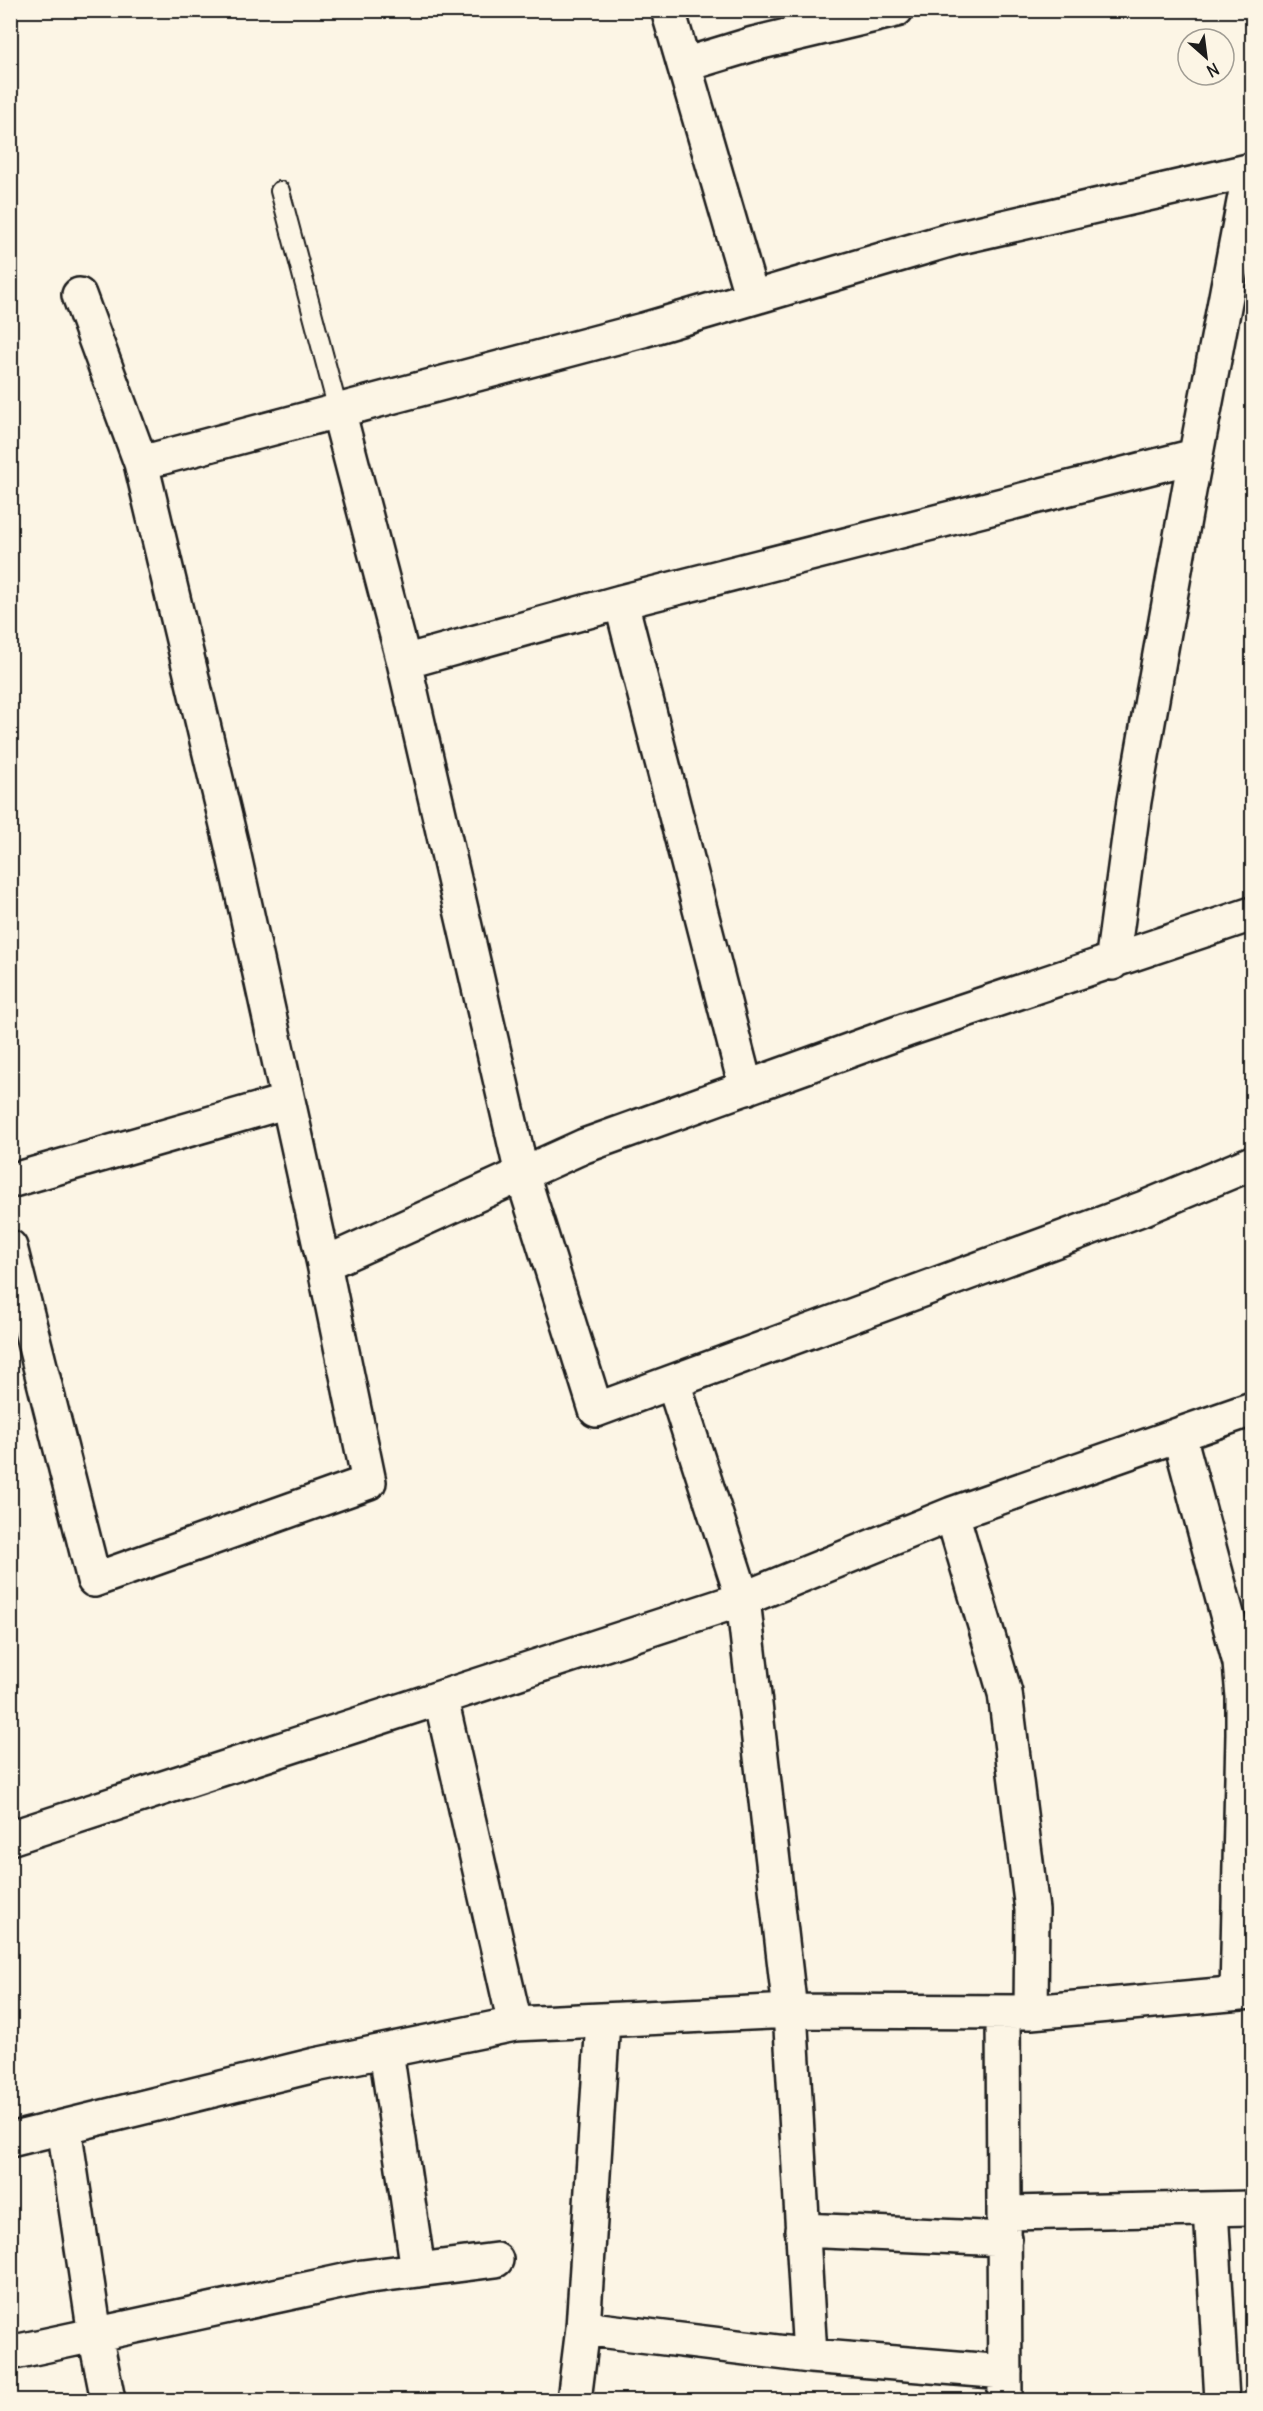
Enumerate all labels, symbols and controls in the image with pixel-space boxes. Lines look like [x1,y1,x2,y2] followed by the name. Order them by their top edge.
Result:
[1176,27,1236,87] north arrow
[1203,59,1223,82] text: N

